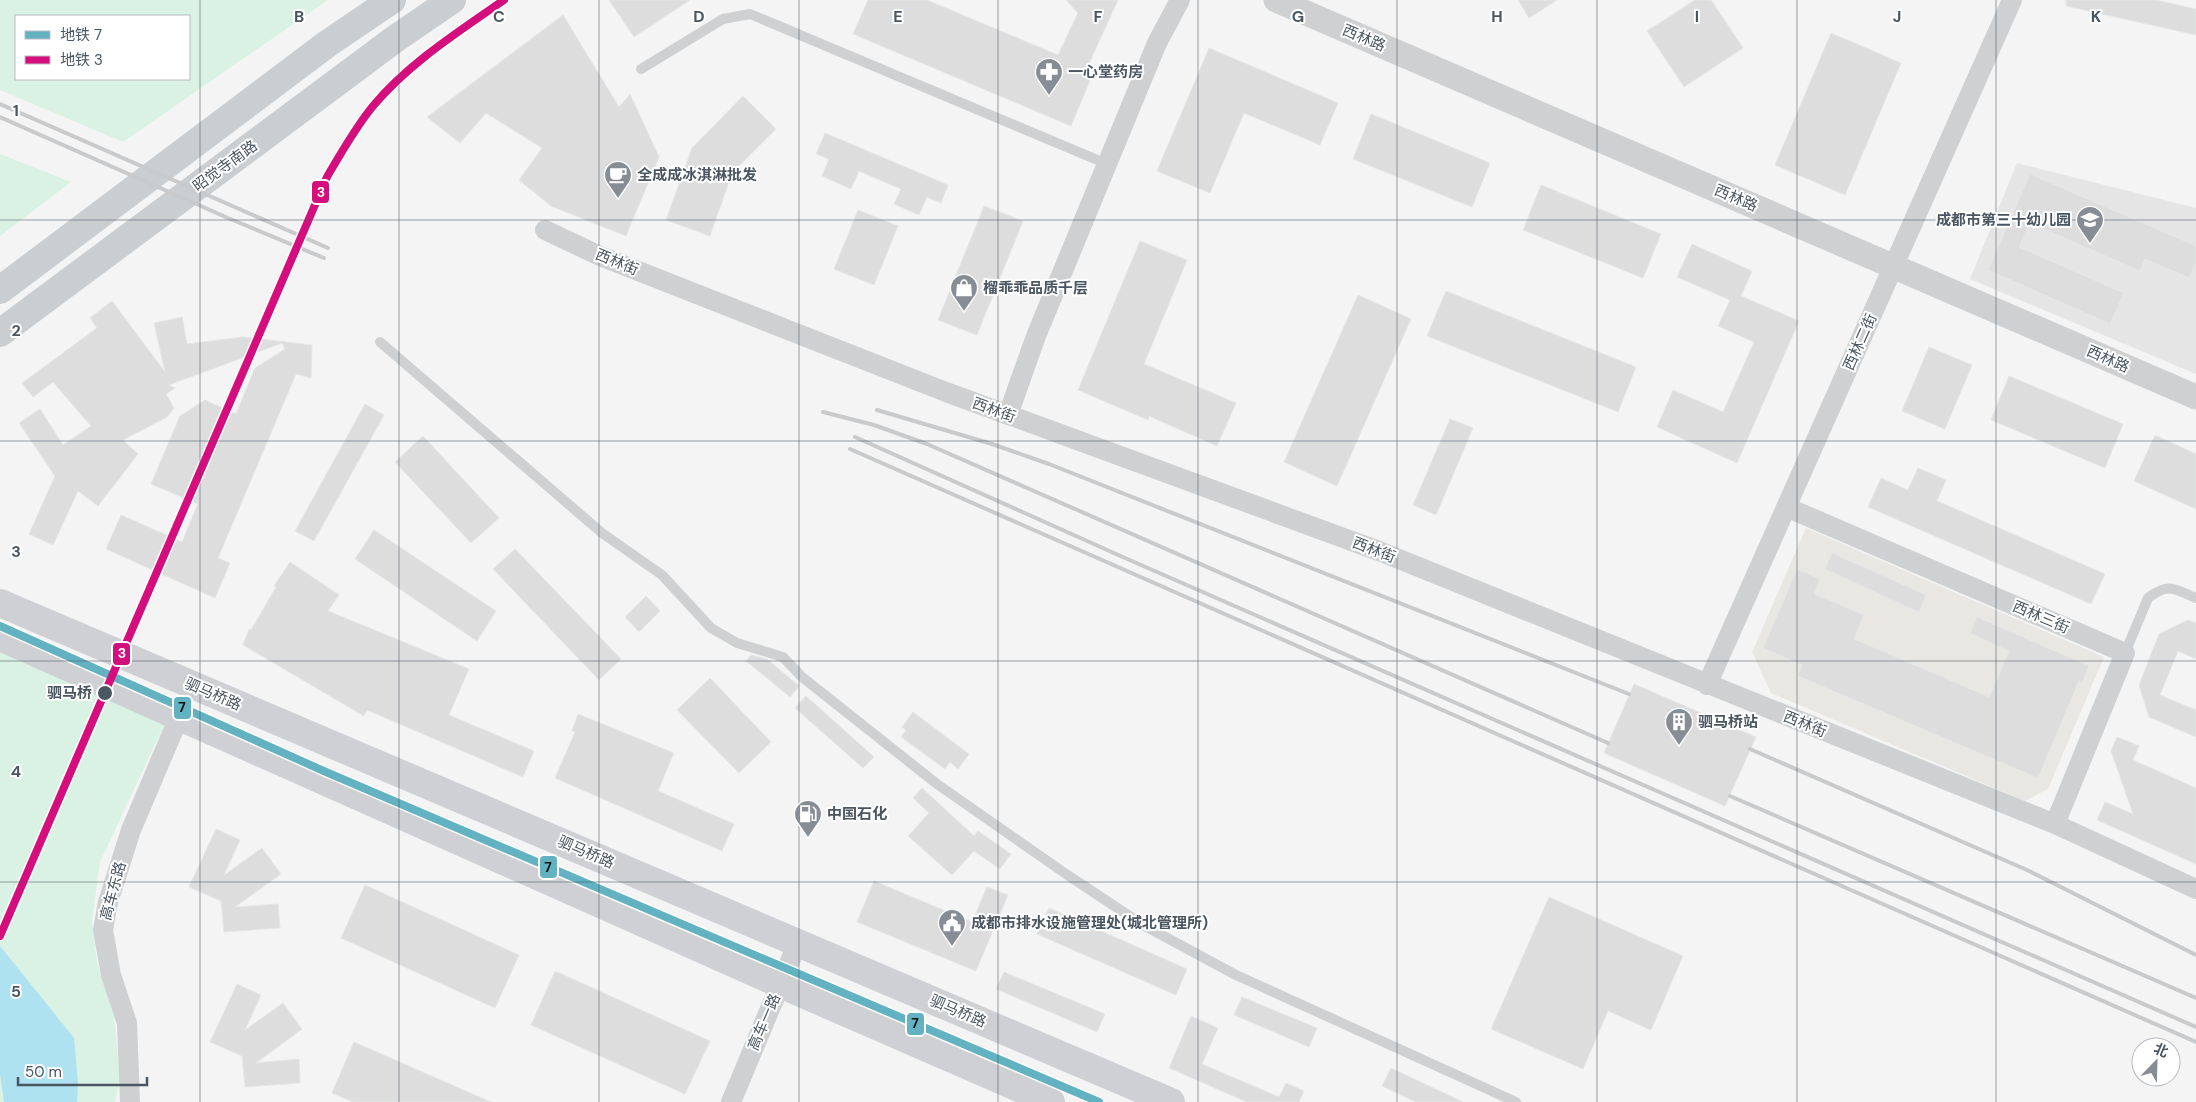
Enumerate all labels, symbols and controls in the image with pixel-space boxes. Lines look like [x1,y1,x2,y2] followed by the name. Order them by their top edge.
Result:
[294,6,304,27] text: B
[493,6,505,27] text: C
[693,6,705,27] text: D
[893,6,903,27] text: E
[1094,6,1103,27] text: F
[1292,6,1304,27] text: G
[1491,6,1503,27] text: H
[1695,6,1699,27] text: I
[1893,6,1901,27] text: J
[2091,6,2102,27] text: K
[15,15,190,80] legend
[1339,20,1389,56] street label: 西林路
[60,25,102,45] text: 地铁 7
[60,50,103,70] text: 地铁 3
[1034,57,1064,96] pharmacy icon: 一心堂药房
[1068,62,1143,82] place label: 一心堂药房
[13,100,19,121] text: 1
[189,136,261,196] street label: 昭觉寺南路
[603,160,633,199] cafe icon: 全成成冰淇淋批发
[637,165,757,185] place label: 全成成冰淇淋批发
[311,180,330,204] line badge: 3
[1711,180,1761,216] street label: 西林路
[317,183,325,201] text: 3
[2075,205,2105,244] school or university icon: 成都市第三十幼儿园
[1936,210,2071,230] place label: 成都市第三十幼儿园
[592,244,642,280] street label: 西林街
[949,273,979,312] shop icon: 榴乖乖品质千层
[983,278,1088,298] place label: 榴乖乖品质千层
[1839,311,1881,373] street label: 西林二街
[11,320,21,341] text: 2
[2083,341,2133,377] street label: 西林路
[969,393,1019,427] street label: 西林街
[1349,533,1399,567] street label: 西林街
[11,541,21,562] text: 3
[2009,596,2073,638] street label: 西林三街
[112,642,131,666] line badge: 3
[118,644,126,662] text: 3
[181,673,245,715] street label: 驷马桥路
[47,683,92,703] place label: 驷马桥
[96,684,114,702] marker: 驷马桥
[173,696,192,720] line badge: 7
[178,698,186,716] text: 7
[1780,706,1830,742] street label: 西林街
[1664,707,1694,746] building icon: 驷马桥站
[1698,712,1758,732] place label: 驷马桥站
[11,761,21,782] text: 4
[793,799,823,838] fuel station icon: 中国石化
[827,804,887,824] place label: 中国石化
[554,831,618,873] street label: 驷马桥路
[539,855,558,879] line badge: 7
[544,858,552,876] text: 7
[96,859,130,923] street label: 高车东路
[937,908,967,947] public building icon: 成都市排水设施管理处(城北管理所)
[971,913,1208,933] place label: 成都市排水设施管理处(城北管理所)
[11,981,21,1002] text: 5
[743,990,785,1054] street label: 高车一路
[926,990,990,1032] street label: 驷马桥路
[906,1012,925,1036] line badge: 7
[911,1014,919,1032] text: 7
[2131,1037,2181,1087] north arrow
[2151,1039,2171,1061] text: 北
[18,1054,146,1086] scale bar
[25,1062,62,1082] text: 50 m

